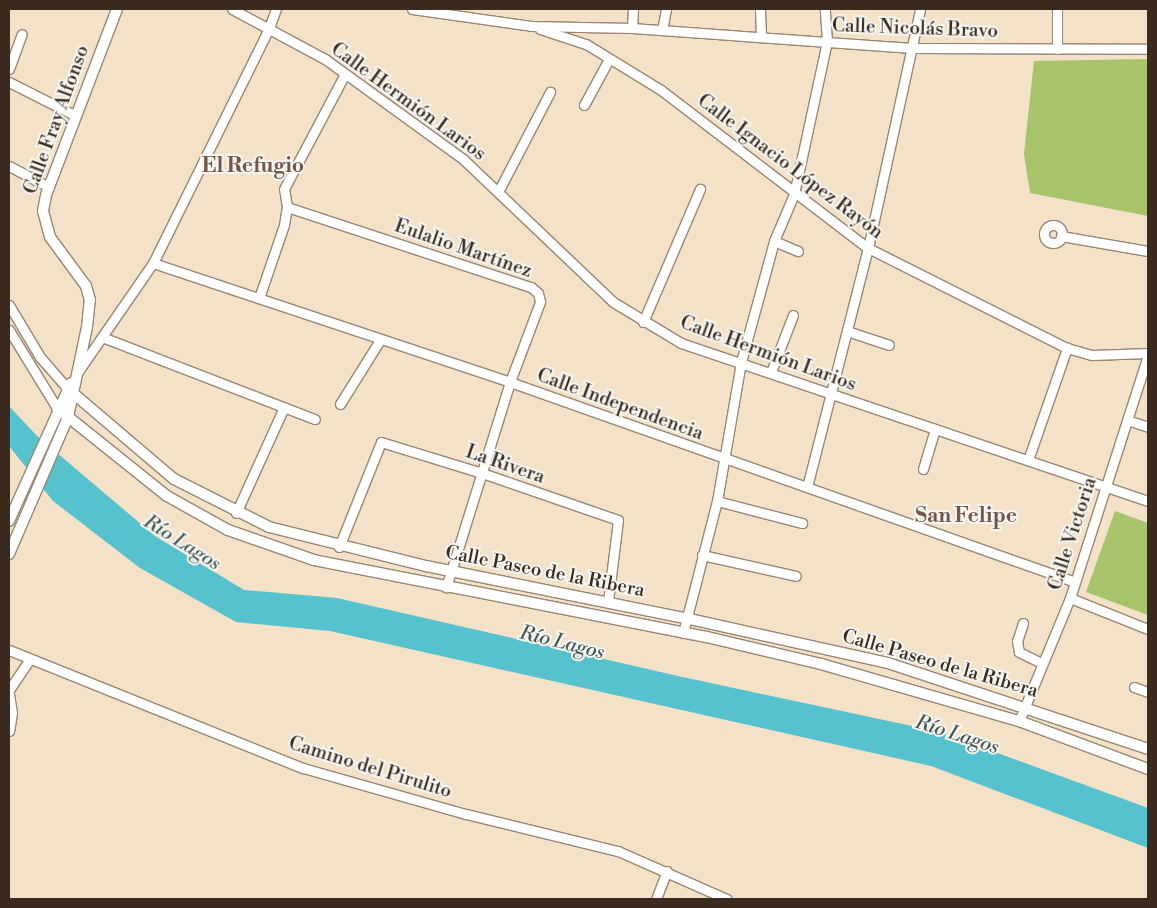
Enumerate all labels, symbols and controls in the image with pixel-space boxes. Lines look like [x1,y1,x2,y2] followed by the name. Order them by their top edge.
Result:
[832,15,998,43] street label: Calle Nicolás Bravo
[326,38,490,166] street label: Calle Hermión Larios
[20,43,94,197] street label: Calle Fray Alfonso
[693,90,887,244] street label: Calle Ignacio López Rayón
[202,153,304,179] district label: El Refugio
[391,215,535,283] street label: Eulalio Martínez
[677,312,859,396] street label: Calle Hermión Larios
[534,364,706,446] street label: Calle Independencia
[463,441,547,489] street label: La Rivera
[1044,475,1102,593] street label: Calle Victoria
[915,503,1017,529] district label: San Felipe
[139,510,225,576] water label: Río Lagos
[443,541,647,603] street label: Calle Paseo de la Ribera
[517,621,607,665] water label: Río Lagos
[839,625,1041,703] street label: Calle Paseo de la Ribera
[912,710,1002,760] water label: Río Lagos
[286,732,454,804] street label: Camino del Pirulito

